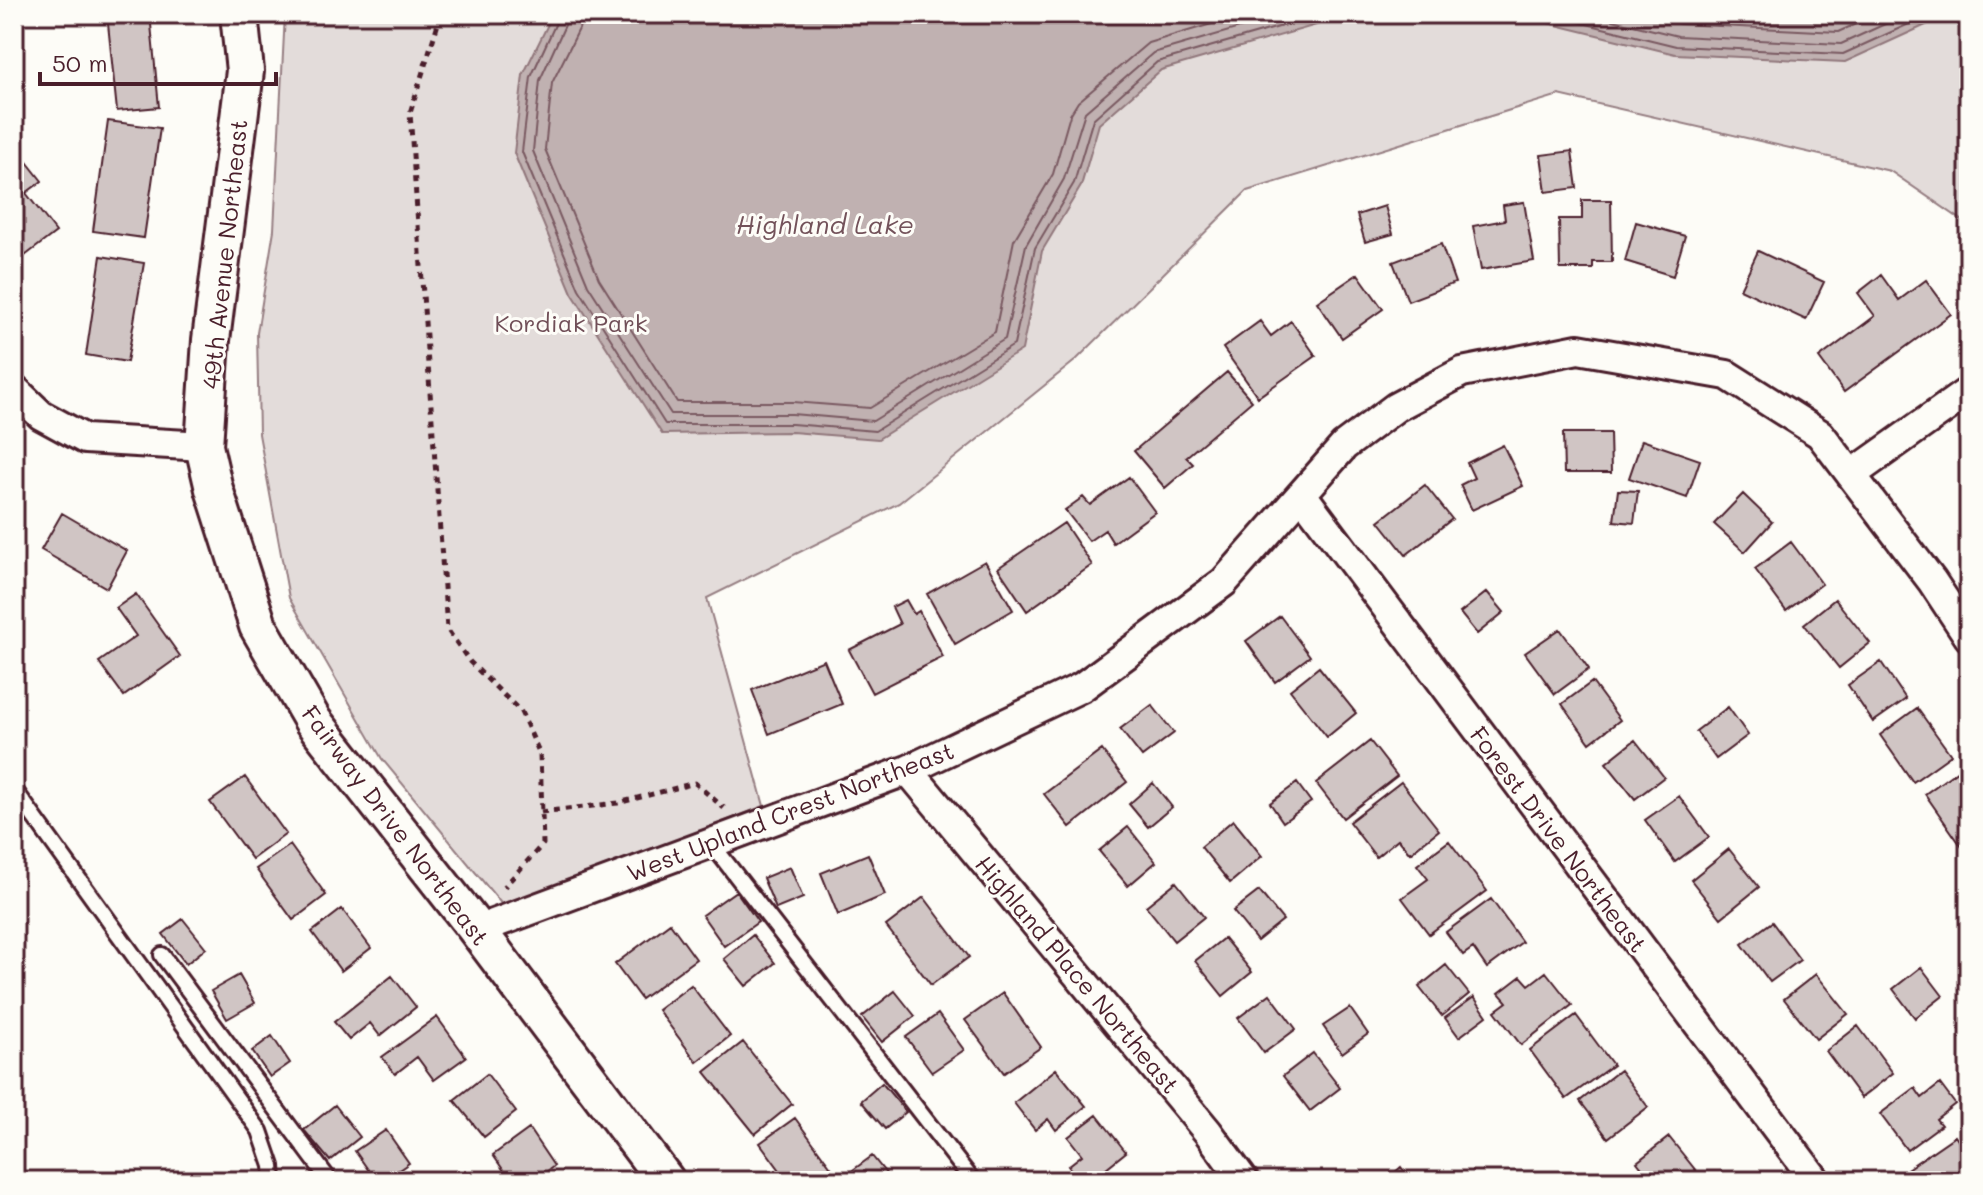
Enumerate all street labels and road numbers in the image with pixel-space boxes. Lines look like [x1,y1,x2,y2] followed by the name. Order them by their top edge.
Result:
[194,118,254,390] street label: 49th Avenue Northeast
[296,699,496,951] street label: Fairway Drive Northeast
[1464,720,1654,958] street label: Forest Drive Northeast
[622,734,958,888] street label: West Upland Crest Northeast
[969,849,1187,1099] street label: Highland Place Northeast

